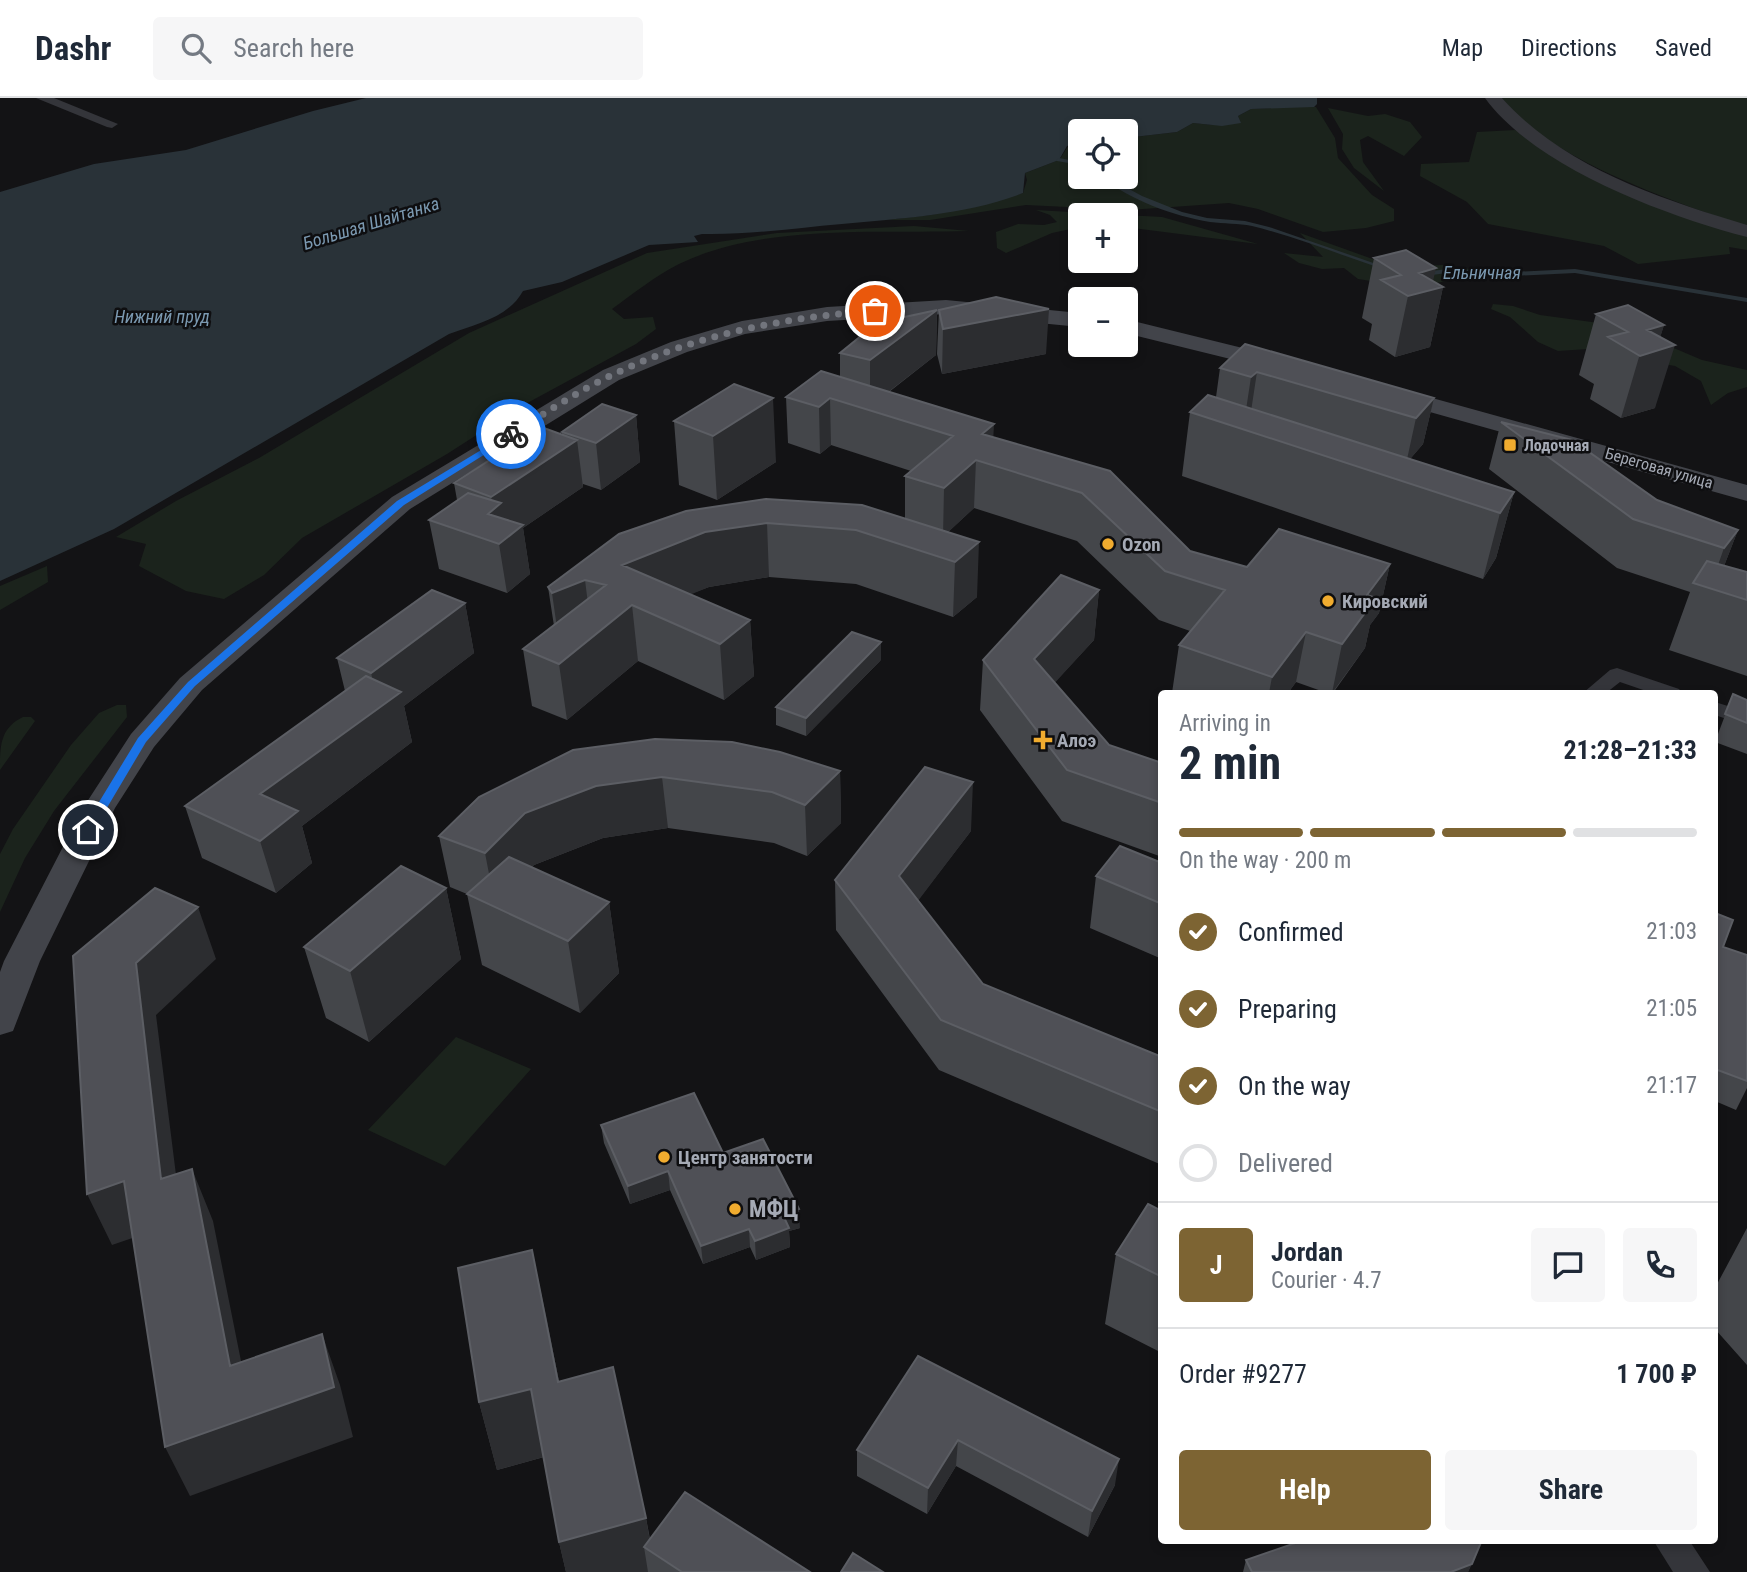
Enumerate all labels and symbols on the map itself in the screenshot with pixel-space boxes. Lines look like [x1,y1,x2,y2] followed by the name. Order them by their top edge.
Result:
[300,192,442,254] water label: Большая Шайтанка
[1443,262,1521,283] water label: Ельничная
[845,281,905,341] pin
[114,306,210,327] water label: Нижний пруд
[476,399,546,469] courier
[1524,436,1589,455] place label: Лодочная
[1502,437,1518,453] marker: Лодочная
[1603,444,1715,492] street label: Береговая улица
[1122,533,1161,556] place label: Ozon
[1100,536,1116,552] marker: Ozon
[1342,590,1428,613] place label: Кировский
[1320,593,1336,609] marker: Кировский
[1057,729,1096,752] place label: Алоэ
[1035,732,1051,748] marker: Алоэ
[58,800,118,860] pin
[678,1146,813,1169] place label: Центр занятости
[656,1149,672,1165] marker: Центр занятости
[749,1196,798,1223] place label: МФЦ
[727,1201,743,1217] marker: МФЦ

